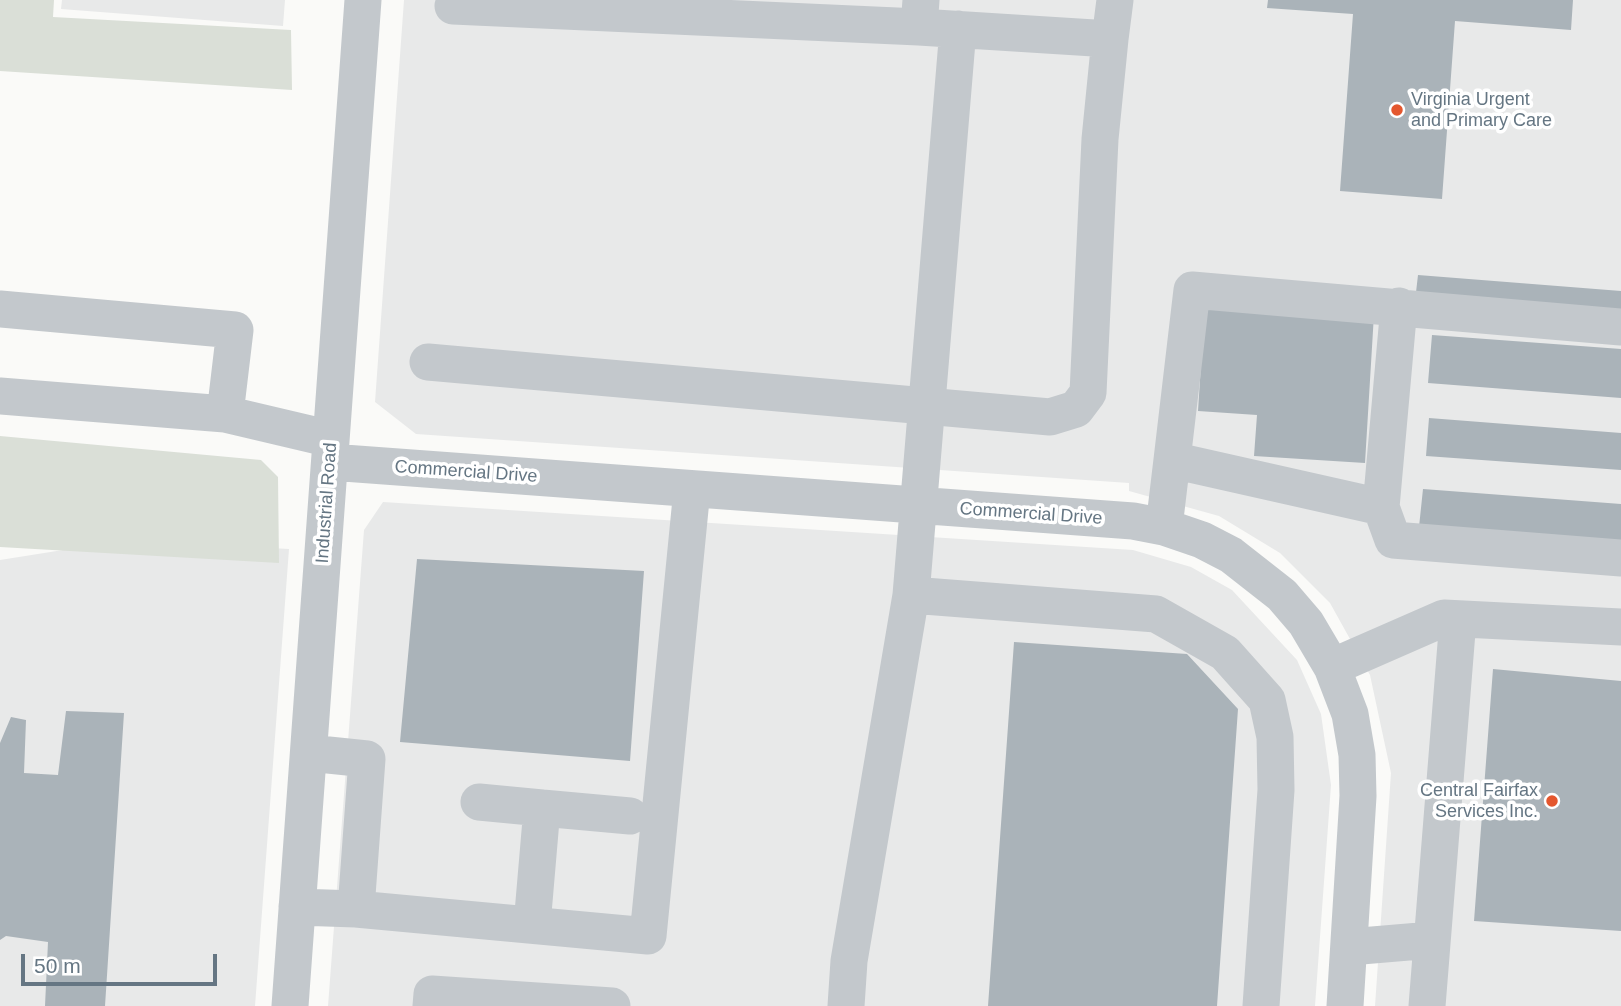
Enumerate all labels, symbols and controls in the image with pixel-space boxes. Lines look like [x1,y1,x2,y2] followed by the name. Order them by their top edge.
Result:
[1411,89,1552,132] place label: Virginia Urgent and Primary Care
[1389,102,1405,118] marker: Virginia Urgent and Primary Care
[312,442,342,564] street label: Industrial Road
[394,456,538,488] street label: Commercial Drive
[959,498,1103,530] street label: Commercial Drive
[1420,780,1538,822] place label: Central Fairfax Services Inc.
[1544,793,1560,809] marker: Central Fairfax Services Inc.
[24,940,220,984] scale bar
[34,954,81,977] text: 50 m

